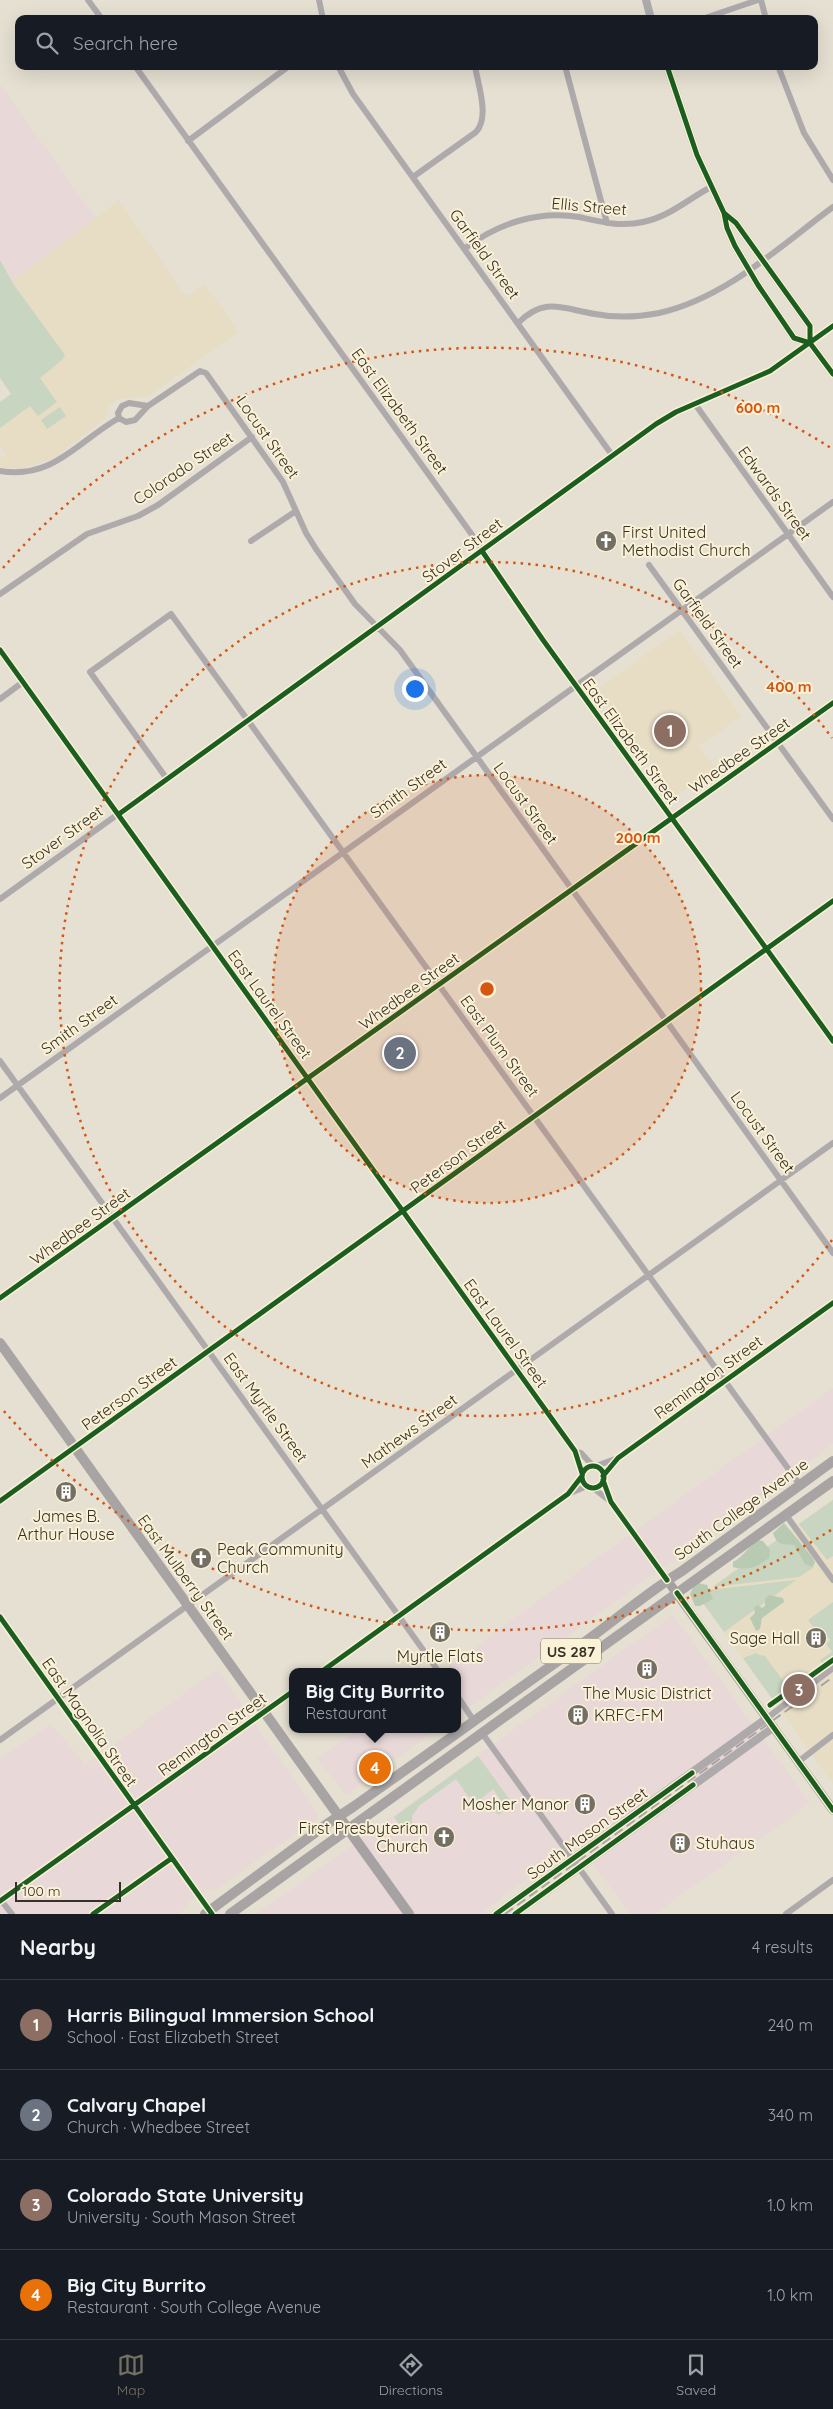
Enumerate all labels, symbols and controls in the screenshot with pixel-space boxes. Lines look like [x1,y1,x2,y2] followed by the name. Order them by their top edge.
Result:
[15,15,818,70] search box
[33,29,61,57] icon: search
[73,31,178,55] text: Search here
[551,193,627,219] street label: Ellis Street
[446,205,524,303] street label: Garfield Street
[348,344,452,478] street label: East Elizabeth Street
[232,392,304,482] street label: Locust Street
[736,398,780,417] text: 600 m
[129,427,237,509] street label: Colorado Street
[734,442,816,544] street label: Edwards Street
[418,513,506,587] street label: Stover Street
[622,522,751,560] place label: First United Methodist Church
[594,529,618,553] church icon: First United Methodist Church
[669,574,747,672] street label: Garfield Street
[579,674,683,808] street label: East Elizabeth Street
[402,676,428,702] your location
[766,677,812,696] text: 400 m
[654,712,686,750] pin: 1
[684,713,794,797] street label: Whedbee Street
[366,754,450,822] street label: Smith Street
[490,758,562,848] street label: Locust Street
[17,801,107,873] street label: Stover Street
[616,828,661,847] text: 200 m
[224,946,316,1062] street label: East Laurel Street
[355,948,463,1034] street label: Whedbee Street
[478,980,496,998] centre of rings
[37,990,121,1058] street label: Smith Street
[456,991,544,1101] street label: East Plum Street
[384,1034,416,1072] pin: 2
[727,1087,799,1177] street label: Locust Street
[406,1115,510,1197] street label: Peterson Street
[26,1183,134,1269] street label: Whedbee Street
[460,1275,552,1391] street label: East Laurel Street
[650,1331,766,1423] street label: Remington Street
[220,1348,312,1466] street label: East Myrtle Street
[77,1352,181,1434] street label: Peterson Street
[357,1389,461,1473] street label: Mathews Street
[670,1454,812,1564] street label: South College Avenue
[54,1480,78,1504] building icon: James B. Arthur House
[17,1506,115,1544] place label: James B. Arthur House
[134,1510,238,1644] street label: East Mulberry Street
[217,1539,344,1577] place label: Peak Community Church
[189,1546,213,1570] church icon: Peak Community Church
[428,1620,452,1644] building icon: Myrtle Flats
[804,1626,828,1650] building icon: Sage Hall
[730,1628,800,1648] place label: Sage Hall
[541,1638,601,1664] road number: US 287
[397,1646,483,1666] place label: Myrtle Flats
[38,1654,142,1790] street label: East Magnolia Street
[635,1657,659,1681] building icon: The Music District
[289,1668,461,1733] popup
[783,1671,815,1709] pin: 3
[305,1679,445,1703] text: Big City Burrito
[582,1683,712,1703] place label: The Music District
[154,1688,270,1780] street label: Remington Street
[305,1703,387,1723] text: Restaurant
[566,1703,590,1727] building icon: KRFC-FM
[594,1705,663,1725] place label: KRFC-FM
[359,1749,391,1787] pin: 4
[523,1783,651,1883] street label: South Mason Street
[573,1792,597,1816] building icon: Mosher Manor
[462,1794,569,1814] place label: Mosher Manor
[298,1818,428,1856] place label: First Presbyterian Church
[432,1825,456,1849] church icon: First Presbyterian Church
[668,1831,692,1855] building icon: Stuhaus
[696,1833,755,1853] place label: Stuhaus
[15,1879,121,1902] scale bar
[22,1882,60,1900] text: 100 m
[20,1934,96,1960] text: Nearby
[752,1937,813,1957] text: 4 results
[67,2003,374,2027] text: Harris Bilingual Immersion School
[33,2015,39,2035] text: 1
[767,2015,813,2035] text: 240 m
[67,2027,279,2047] text: School · East Elizabeth Street
[67,2093,206,2117] text: Calvary Chapel
[31,2105,41,2125] text: 2
[768,2105,813,2125] text: 340 m
[67,2117,250,2137] text: Church · Whedbee Street
[67,2183,304,2207] text: Colorado State University
[32,2195,40,2215] text: 3
[767,2195,813,2215] text: 1.0 km
[67,2207,296,2227] text: University · South Mason Street
[67,2273,206,2297] text: Big City Burrito
[31,2285,41,2305] text: 4
[767,2285,813,2305] text: 1.0 km
[67,2297,321,2317] text: Restaurant · South College Avenue
[117,2351,145,2399] tab: Map
[379,2351,443,2399] tab: Directions
[676,2351,716,2399] tab: Saved

